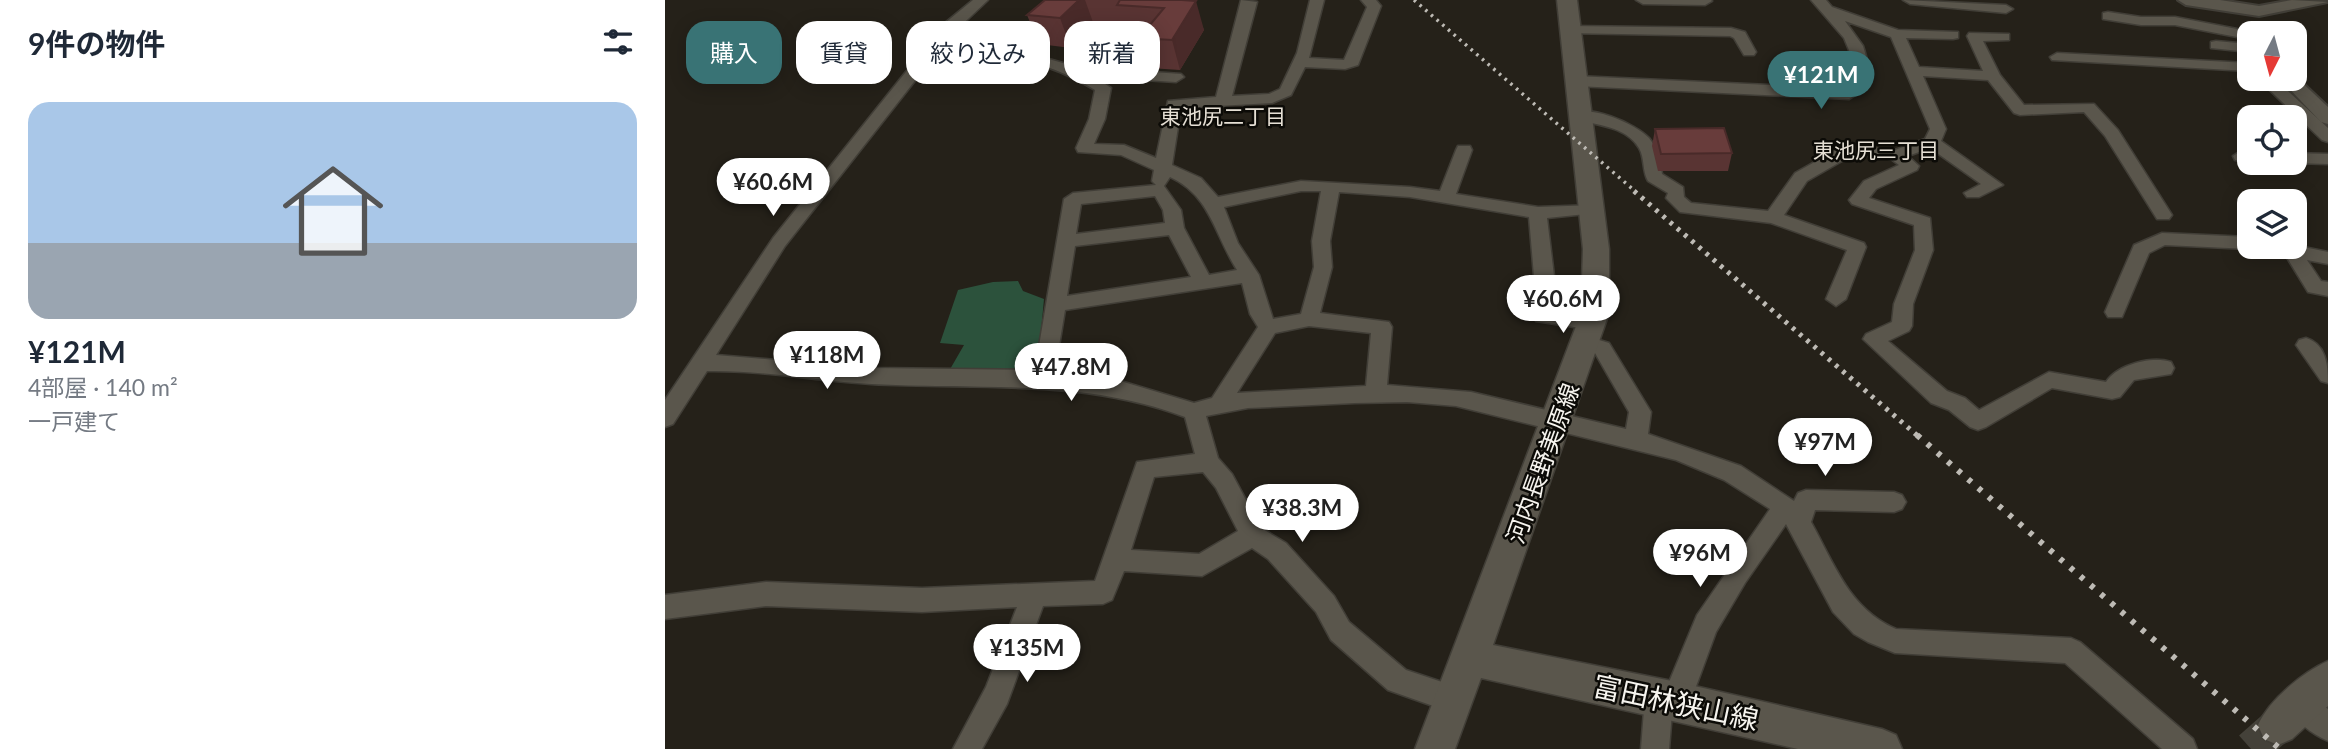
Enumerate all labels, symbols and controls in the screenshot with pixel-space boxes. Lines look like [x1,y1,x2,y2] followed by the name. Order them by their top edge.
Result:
[686,21,782,84] chip: 購入
[796,21,892,84] chip: 賃貸
[906,21,1050,84] chip: 絞り込み
[1064,21,1160,84] chip: 新着
[2237,21,2307,91] north arrow
[2237,21,2307,259] map controls
[599,23,637,61] icon: filters
[28,25,165,61] text: 9件の物件
[1772,52,1870,111] pin: ¥121M
[1783,60,1859,88] text: ¥121M
[1160,103,1286,128] district label: 東池尻二丁目
[2237,105,2307,175] button: locate
[1813,137,1939,162] district label: 東池尻三丁目
[270,148,396,274] icon: home
[716,158,830,218] pin: ¥60.6M
[733,167,813,195] text: ¥60.6M
[2237,189,2307,259] button: layers
[1506,276,1620,335] pin: ¥60.6M
[1523,284,1603,312] text: ¥60.6M
[778,332,876,391] pin: ¥118M
[28,333,126,369] text: ¥121M
[789,340,865,368] text: ¥118M
[1014,344,1128,403] pin: ¥47.8M
[1031,352,1111,380] text: ¥47.8M
[28,373,178,401] text: 4部屋 · 140 m²
[1500,379,1584,547] street label: 河内長野美原線
[28,407,120,435] text: 一戸建て
[1784,419,1866,478] pin: ¥97M
[1794,427,1856,455] text: ¥97M
[1245,484,1359,544] pin: ¥38.3M
[1262,493,1342,521] text: ¥38.3M
[1659,530,1741,589] pin: ¥96M
[1669,538,1731,566] text: ¥96M
[978,624,1076,684] pin: ¥135M
[989,633,1065,661] text: ¥135M
[1590,668,1762,736] street label: 富田林狭山線

